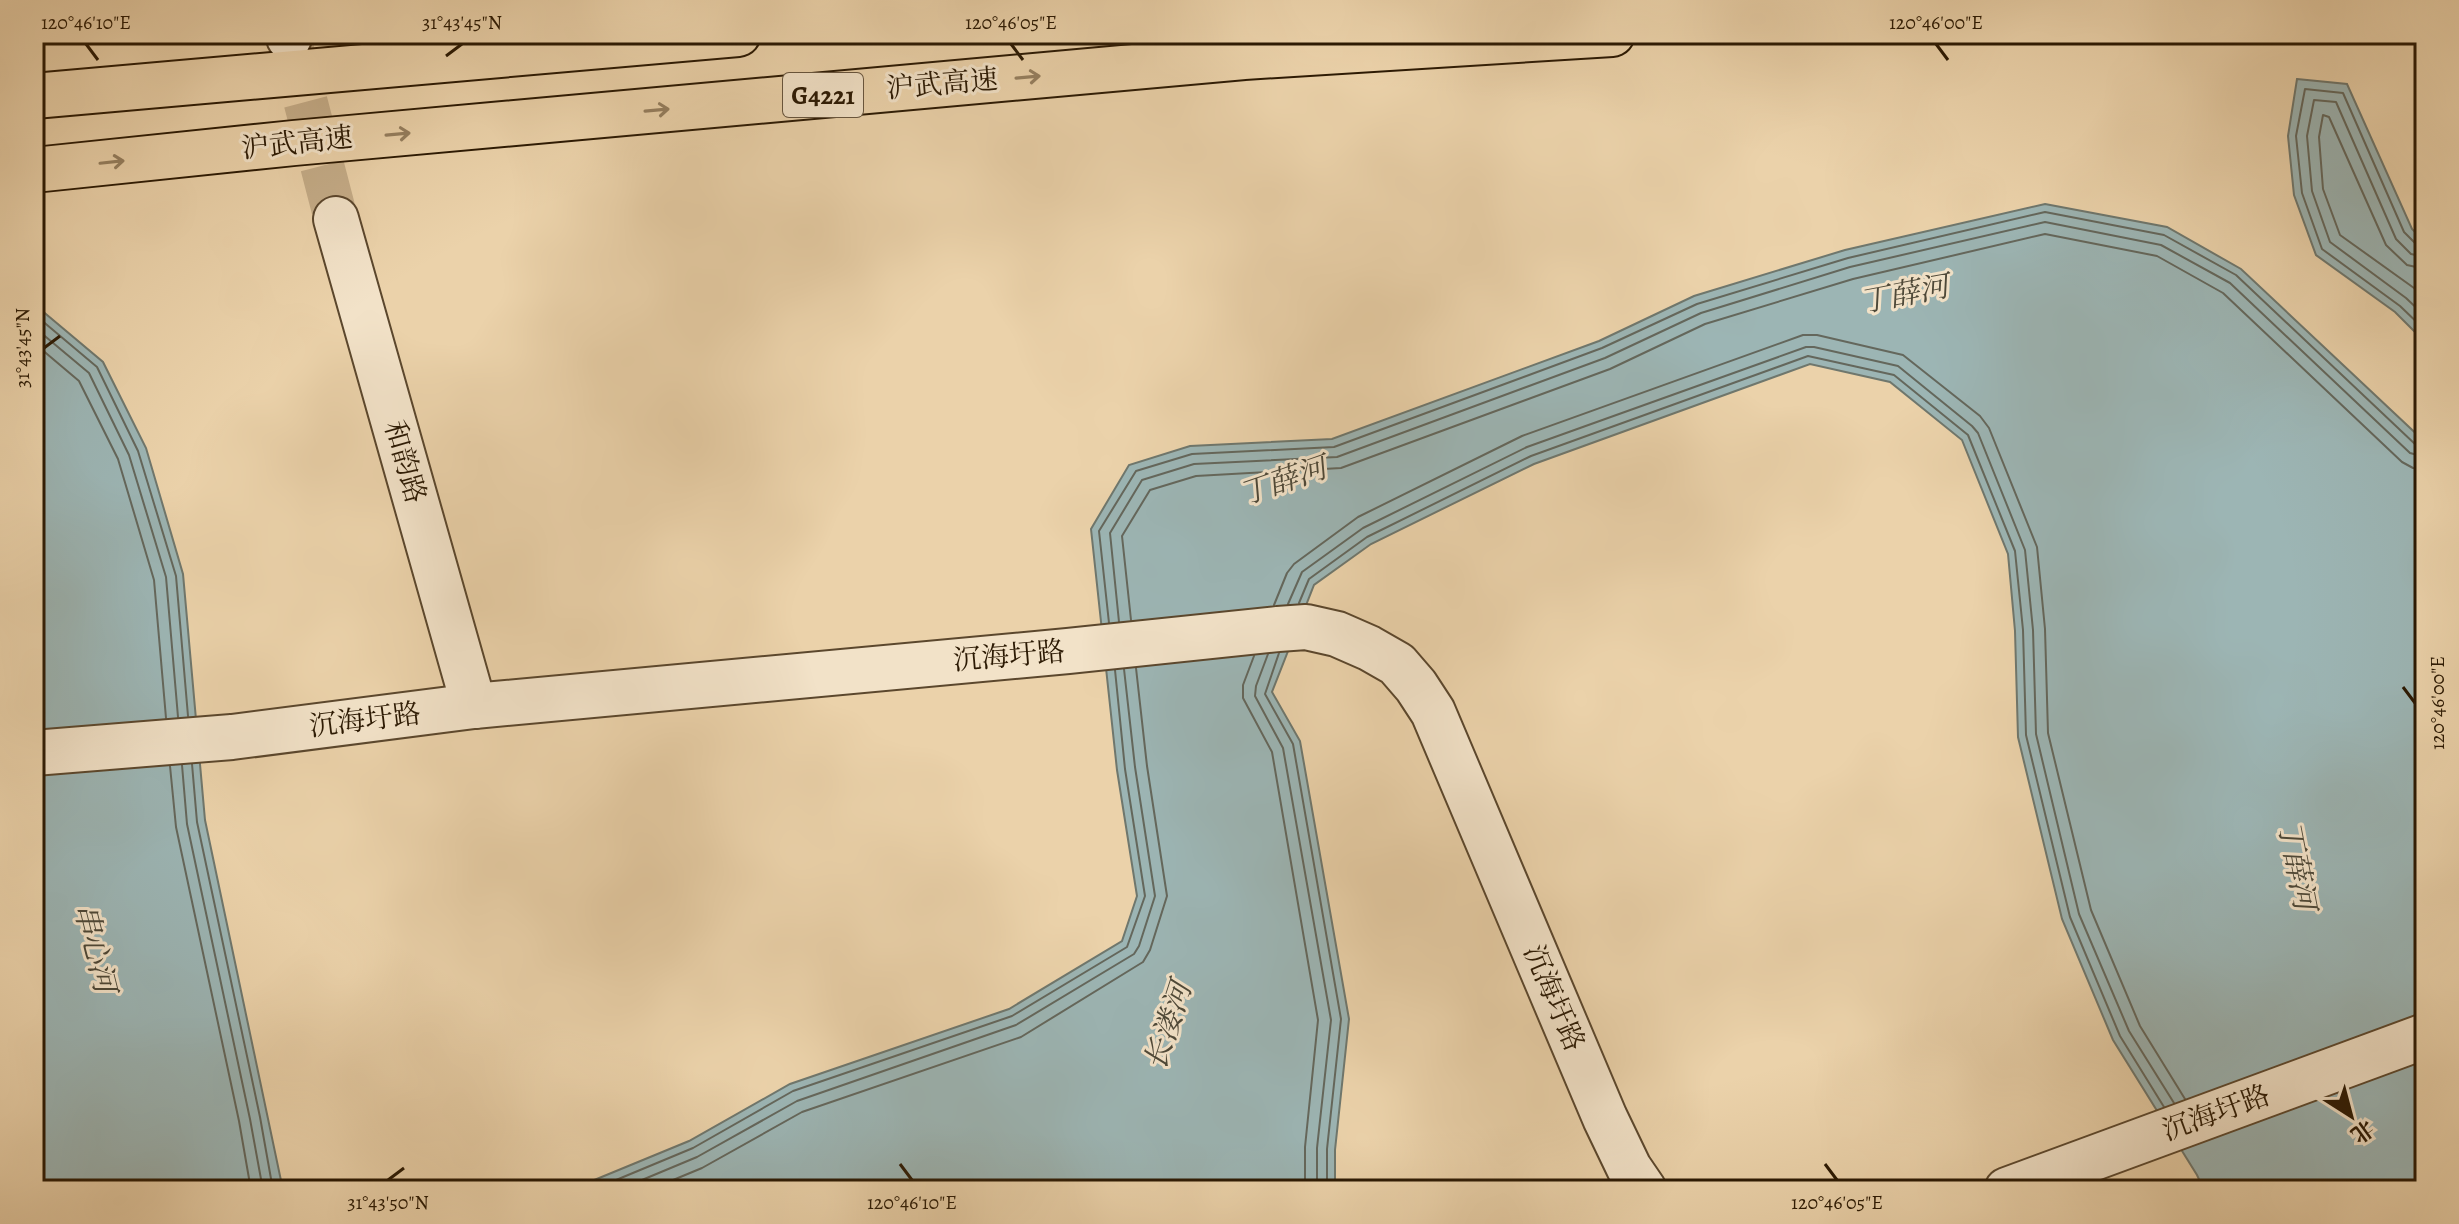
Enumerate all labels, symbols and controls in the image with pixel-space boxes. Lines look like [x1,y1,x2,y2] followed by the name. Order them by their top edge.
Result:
[41,9,131,36] text: 120°46'10"E
[422,9,502,36] text: 31°43'45"N
[965,9,1057,36] text: 120°46'05"E
[1889,9,1983,36] text: 120°46'00"E
[885,60,999,108] street label: 沪武高速
[1014,69,1041,84] one-way arrow
[783,73,863,117] road number: G4221
[643,103,670,118] one-way arrow
[239,118,355,168] street label: 沪武高速
[384,126,411,141] one-way arrow
[98,154,125,169] one-way arrow
[1856,265,1957,322] water label: 丁薛河
[9,308,36,388] text: 31°43'45"N
[375,416,435,508] street label: 和韵路
[1234,446,1337,515] water label: 丁薛河
[952,632,1066,680] street label: 沉海圩路
[2424,656,2451,750] text: 120°46'00"E
[307,694,423,746] street label: 沉海圩路
[2269,817,2326,918] water label: 丁薛河
[65,899,127,1001] water label: 串心河
[1515,939,1593,1057] street label: 沉海圩路
[1135,972,1202,1075] water label: 长溇河
[2157,1076,2275,1150] street label: 沉海圩路
[2311,1076,2391,1156] north arrow
[2344,1113,2380,1150] text: 北
[347,1189,429,1216] text: 31°43'50"N
[867,1189,957,1216] text: 120°46'10"E
[1791,1189,1883,1216] text: 120°46'05"E

